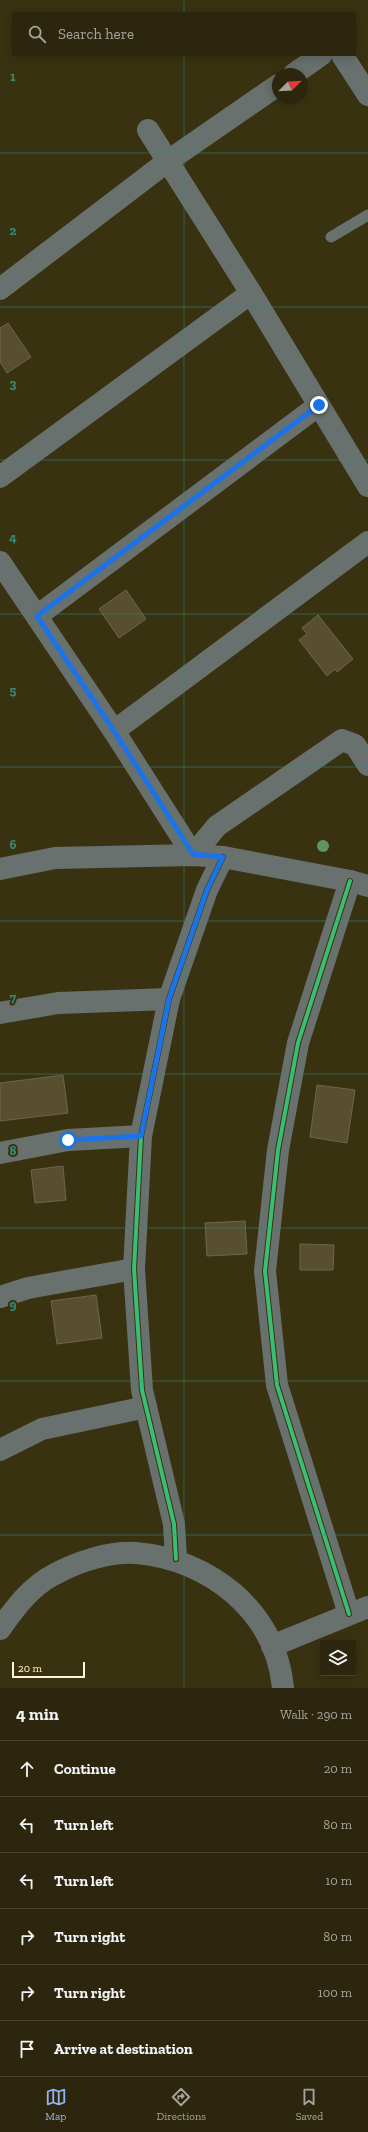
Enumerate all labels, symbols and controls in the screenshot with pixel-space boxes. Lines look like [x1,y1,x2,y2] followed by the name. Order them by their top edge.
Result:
[12,12,356,56] search box
[26,23,48,45] icon: search
[58,25,134,43] text: Search here
[272,68,308,104] north arrow
[10,69,16,84] text: 1
[10,223,17,238] text: 2
[10,376,17,391] text: 3
[310,396,328,414] route end
[9,530,17,545] text: 4
[10,683,17,698] text: 5
[10,837,17,852] text: 6
[10,990,17,1005] text: 7
[59,1131,77,1149] route start
[9,1143,17,1158] text: 8
[10,1297,17,1312] text: 9
[320,1640,356,1676] map controls
[320,1640,356,1676] button: layers
[12,1660,85,1679] scale bar
[18,1662,42,1675] text: 20 m
[16,1704,59,1724] text: 4 min
[280,1707,352,1722] text: Walk · 290 m
[16,1758,38,1780] icon: ahead
[54,1760,116,1778] text: Continue
[324,1761,352,1776] text: 20 m
[16,1814,38,1836] icon: left
[54,1816,114,1834] text: Turn left
[323,1817,352,1832] text: 80 m
[16,1870,38,1892] icon: left
[54,1872,114,1890] text: Turn left
[325,1873,352,1888] text: 10 m
[16,1926,38,1948] icon: right
[54,1928,125,1946] text: Turn right
[323,1929,352,1944] text: 80 m
[16,1982,38,2004] icon: right
[54,1984,125,2002] text: Turn right
[318,1985,352,2000] text: 100 m
[16,2038,38,2060] icon: arrive
[54,2040,193,2058] text: Arrive at destination
[45,2086,67,2123] tab: Map
[156,2086,206,2123] tab: Directions
[296,2086,323,2123] tab: Saved

